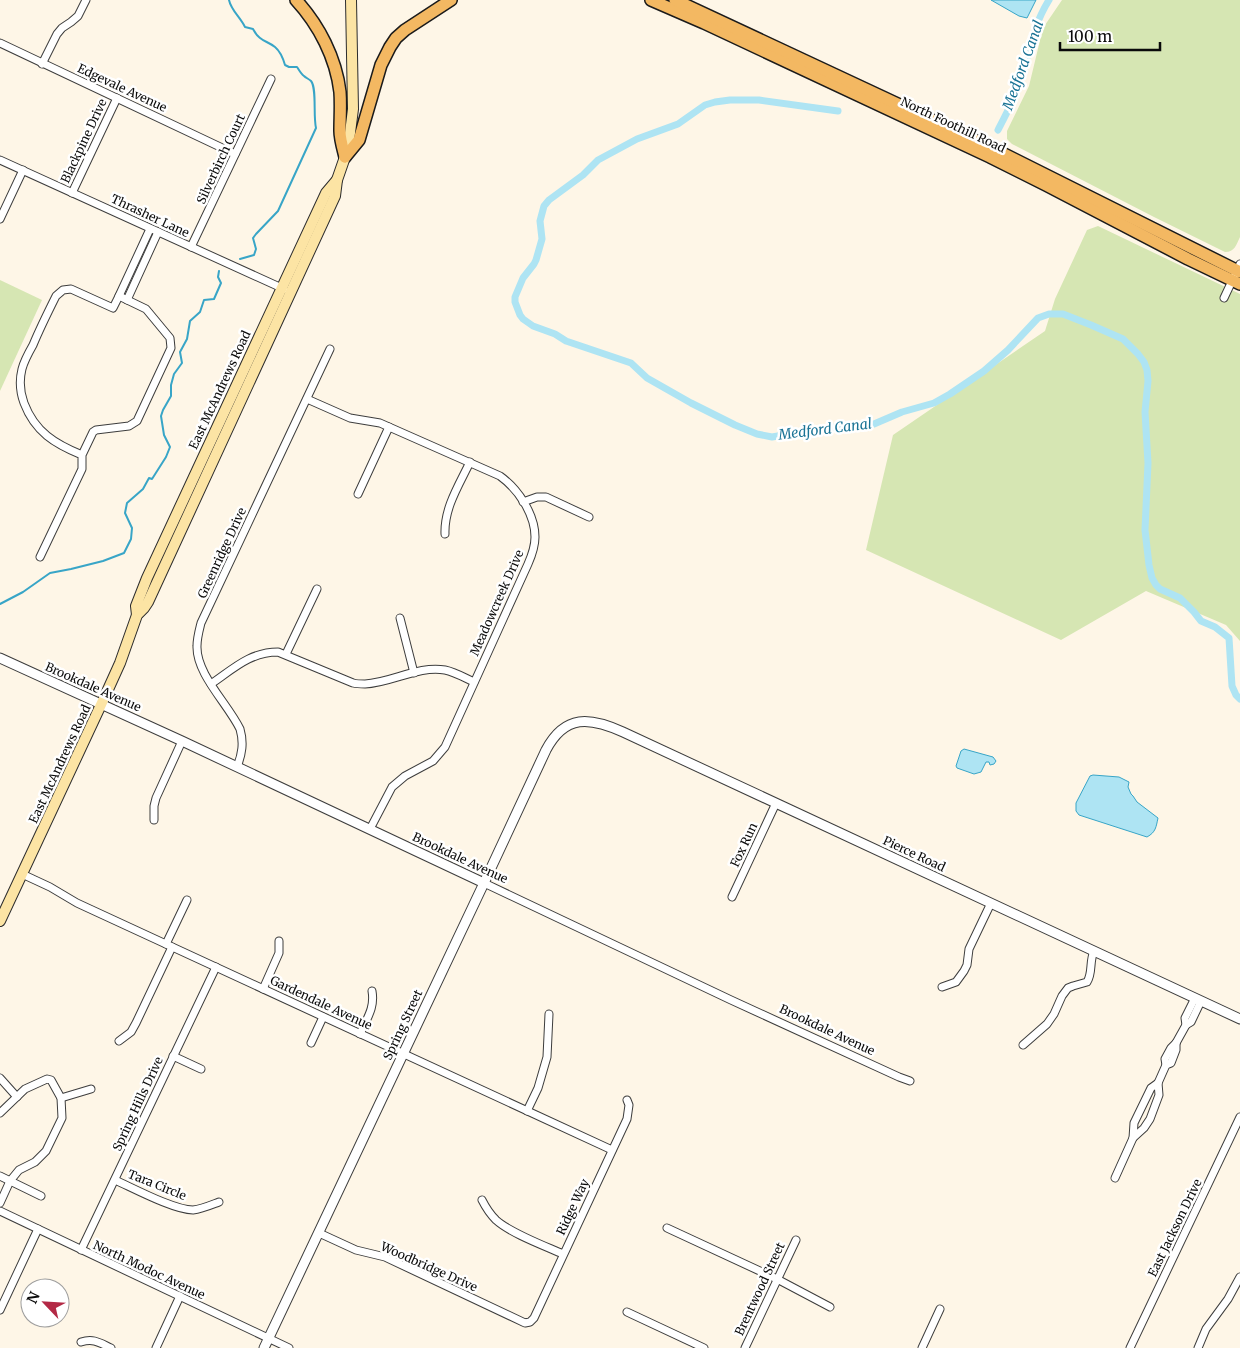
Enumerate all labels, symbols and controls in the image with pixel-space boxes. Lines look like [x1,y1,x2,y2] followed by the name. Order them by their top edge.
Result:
[998,18,1048,113] water label: Medford Canal
[1060,20,1160,52] scale bar
[1068,27,1112,46] text: 100 m
[75,60,169,115] street label: Edgevale Avenue
[898,94,1008,155] street label: North Foothill Road
[57,96,110,185] street label: Blackpine Drive
[193,111,248,206] street label: Silverbirch Court
[109,191,192,240] street label: Thrasher Lane
[185,328,254,451] street label: East McAndrews Road
[776,414,873,444] water label: Medford Canal
[194,505,249,600] street label: Greenridge Drive
[466,548,527,658] street label: Meadowcreek Drive
[43,659,143,714] street label: Brookdale Avenue
[25,702,94,825] street label: East McAndrews Road
[727,820,760,869] street label: Fox Run
[410,829,510,886] street label: Brookdale Avenue
[881,833,948,875] street label: Pierce Road
[268,972,374,1033] street label: Gardendale Avenue
[380,987,426,1062] street label: Spring Street
[777,1001,877,1058] street label: Brookdale Avenue
[109,1054,166,1153] street label: Spring Hills Drive
[126,1166,189,1203] street label: Tara Circle
[553,1176,592,1237] street label: Ridge Way
[1144,1176,1205,1279] street label: East Jackson Drive
[91,1237,208,1302] street label: North Modoc Avenue
[378,1238,480,1295] street label: Woodbridge Drive
[731,1240,788,1338] street label: Brentwood Street
[20,1278,70,1328] north arrow
[23,1289,44,1306] text: N

